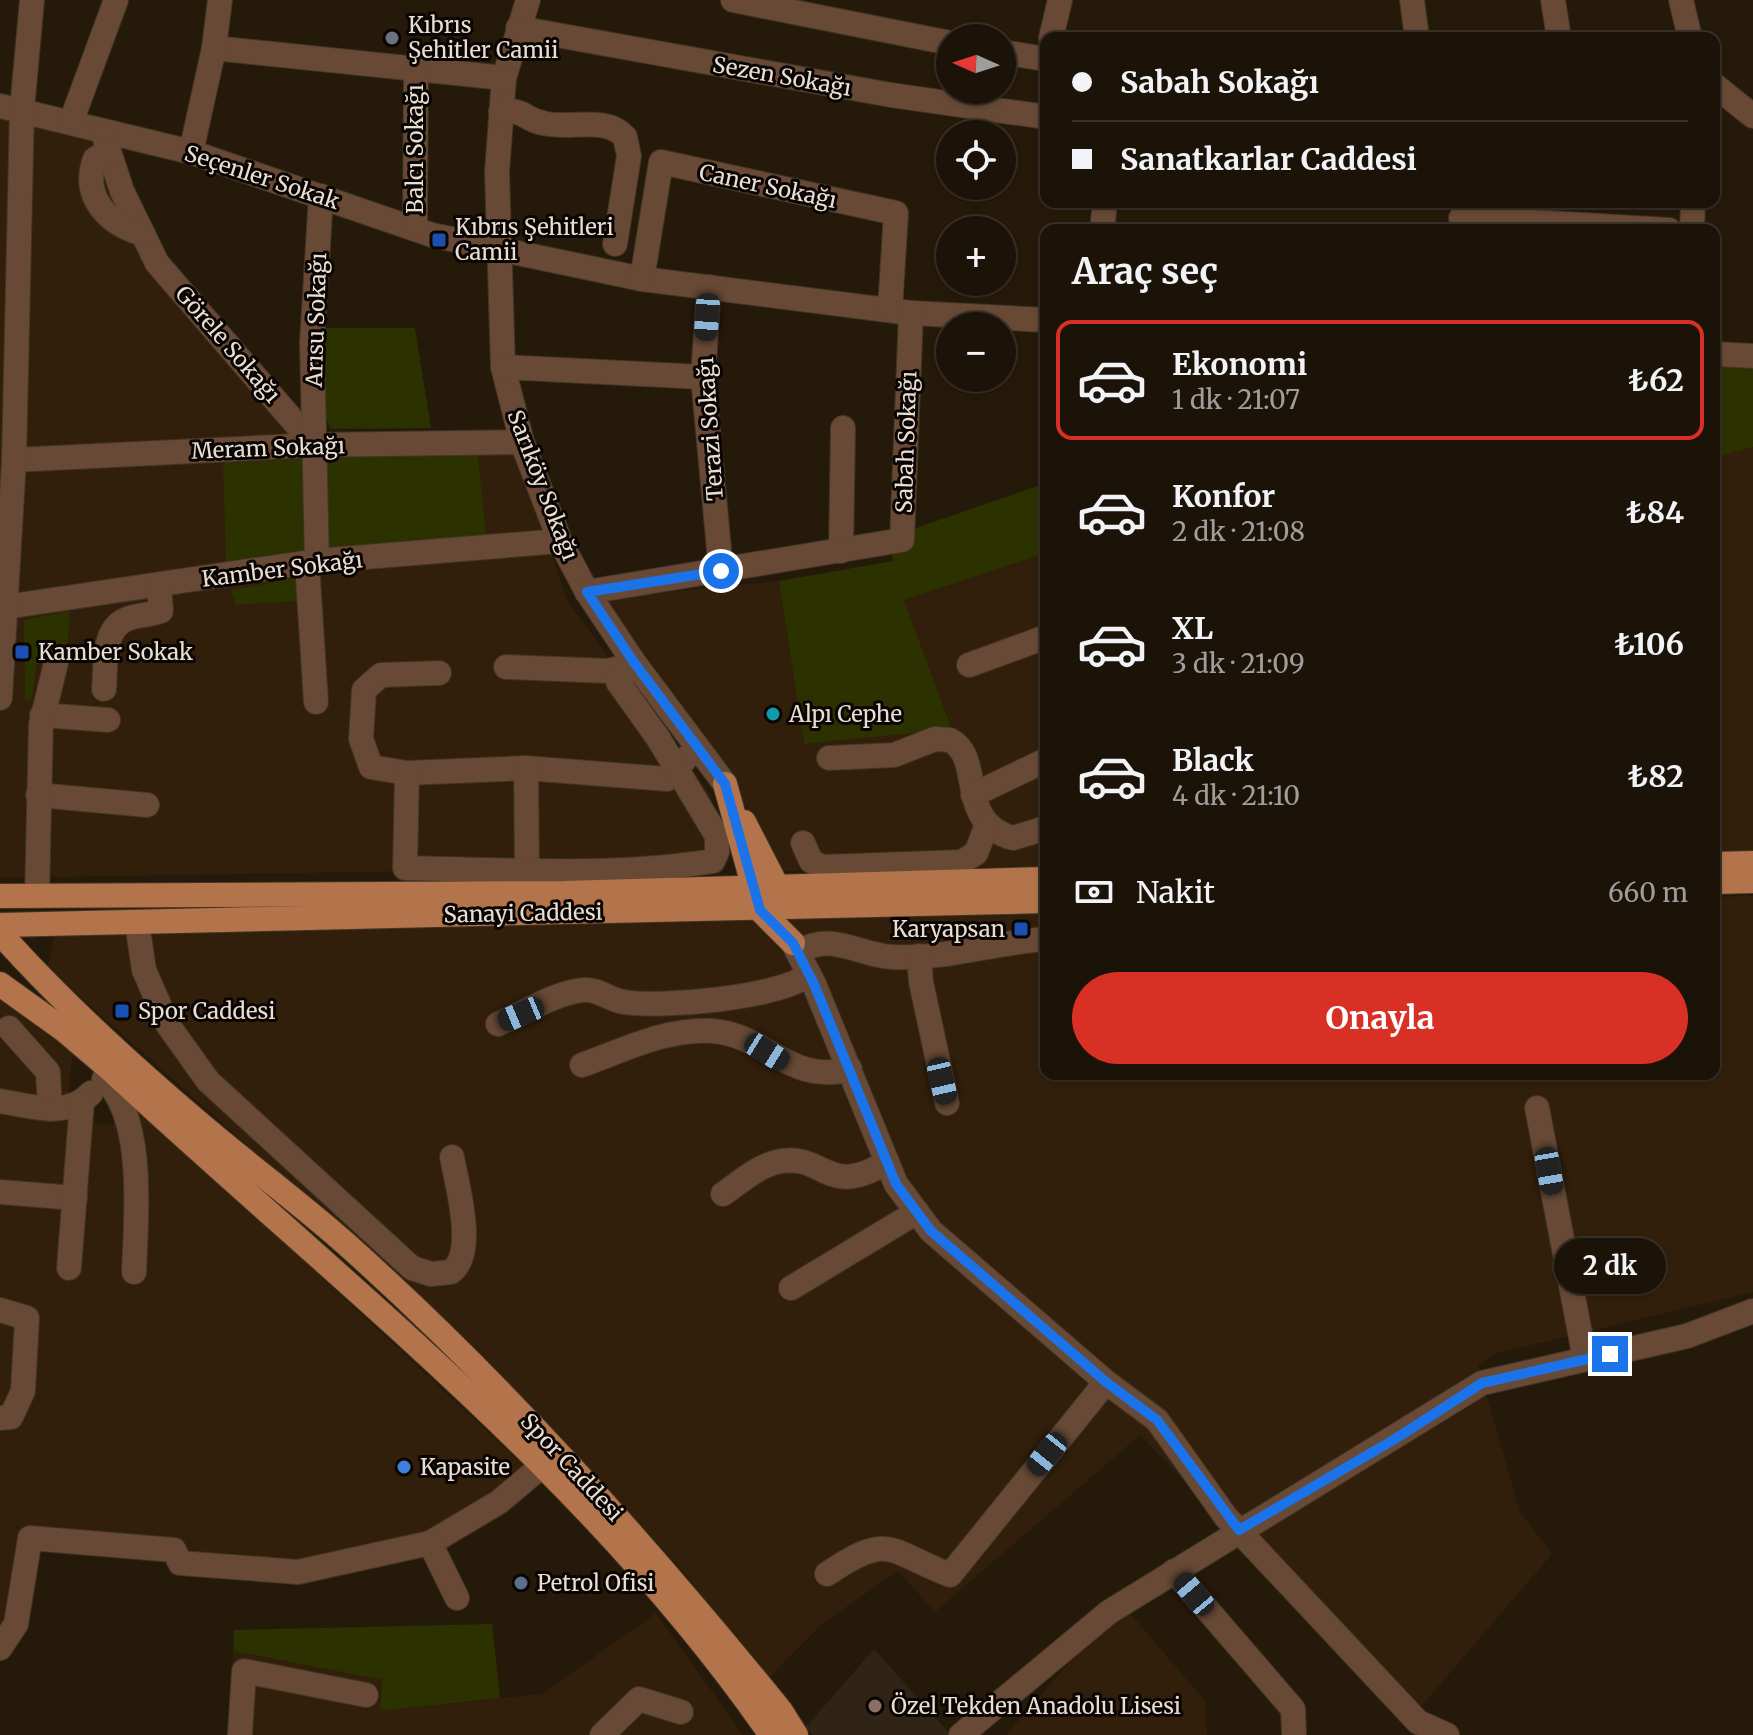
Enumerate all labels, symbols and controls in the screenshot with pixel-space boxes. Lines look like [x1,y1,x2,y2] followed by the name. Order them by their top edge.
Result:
[408,11,558,64] place label: Kıbrıs Şehitler Camii
[936,24,1016,104] north arrow
[936,24,1016,392] map controls
[383,29,401,47] marker: Kıbrıs Şehitler Camii
[710,50,854,102] street label: Sezen Sokağı
[1120,63,1319,101] text: Sabah Sokağı
[401,84,429,214] street label: Balcı Sokağı
[936,120,1016,200] button: locate
[181,139,343,215] street label: Seçenler Sokak
[1120,140,1417,178] text: Sanatkarlar Caddesi
[697,158,839,214] street label: Caner Sokağı
[455,213,614,266] place label: Kıbrıs Şehi̇tleri̇ Cami̇i̇
[936,216,1016,296] button: +
[430,231,448,249] marker: Kıbrıs Şehi̇tleri̇ Cami̇i̇
[1072,249,1218,294] text: Araç seç
[300,252,332,389] street label: Arısu Sokağı
[170,280,286,408] street label: Görele Sokağı
[693,292,721,342] car
[936,312,1016,392] button: −
[1076,344,1148,416] icon: car
[1172,345,1307,383] text: Ekonomi
[691,356,729,502] street label: Terazi Sokağı
[1628,361,1684,399] text: ₺62
[890,370,922,514] street label: Sabah Sokağı
[1172,383,1300,416] text: 1 dk · 21:07
[502,406,584,564] street label: Sarıköy Sokağı
[191,431,345,465] street label: Meram Sokağı
[1076,476,1148,548] icon: car
[1172,477,1275,515] text: Konfor
[1626,493,1684,531] text: ₺84
[1172,515,1305,548] text: 2 dk · 21:08
[200,545,364,593] street label: Kamber Sokağı
[703,553,739,589] route start
[1076,608,1148,680] icon: car
[1172,609,1213,647] text: XL
[1614,625,1684,663] text: ₺106
[38,638,193,666] place label: Kamber Sokak
[13,643,31,661] marker: Kamber Sokak
[1172,647,1305,680] text: 3 dk · 21:09
[788,700,902,728] place label: Alpı Cephe
[764,705,782,723] marker: Alpı Cephe
[1076,740,1148,812] icon: car
[1172,741,1254,779] text: Black
[1627,757,1684,795] text: ₺82
[1172,779,1300,812] text: 4 dk · 21:10
[1072,870,1116,914] icon: cash
[1136,873,1215,911] text: Nakit
[1608,876,1688,909] text: 660 m
[443,898,603,928] street label: Sanayi Caddesi
[892,915,1005,943] place label: Karyapsan
[1012,920,1030,938] marker: Karyapsan
[1072,972,1688,1064] button: Onayla
[494,994,548,1034] car
[138,997,275,1025] place label: Spor Caddesi
[113,1002,131,1020] marker: Spor Caddesi
[740,1029,794,1075] car
[925,1055,959,1107] car
[1533,1145,1565,1197] car
[1554,1238,1666,1294] callout: 2 dk
[1583,1249,1637,1282] text: 2 dk
[1592,1336,1628,1372] route end
[515,1407,629,1527] street label: Spor Caddesi
[1023,1428,1071,1480] car
[420,1453,510,1481] place label: Kapasite
[395,1458,413,1476] marker: Kapasite
[1169,1568,1219,1620] car
[537,1569,654,1597] place label: Petrol Ofisi
[512,1574,530,1592] marker: Petrol Ofisi
[891,1692,1181,1720] place label: Özel Tekden Anadolu Lisesi
[866,1697,884,1715] marker: Özel Tekden Anadolu Lisesi

